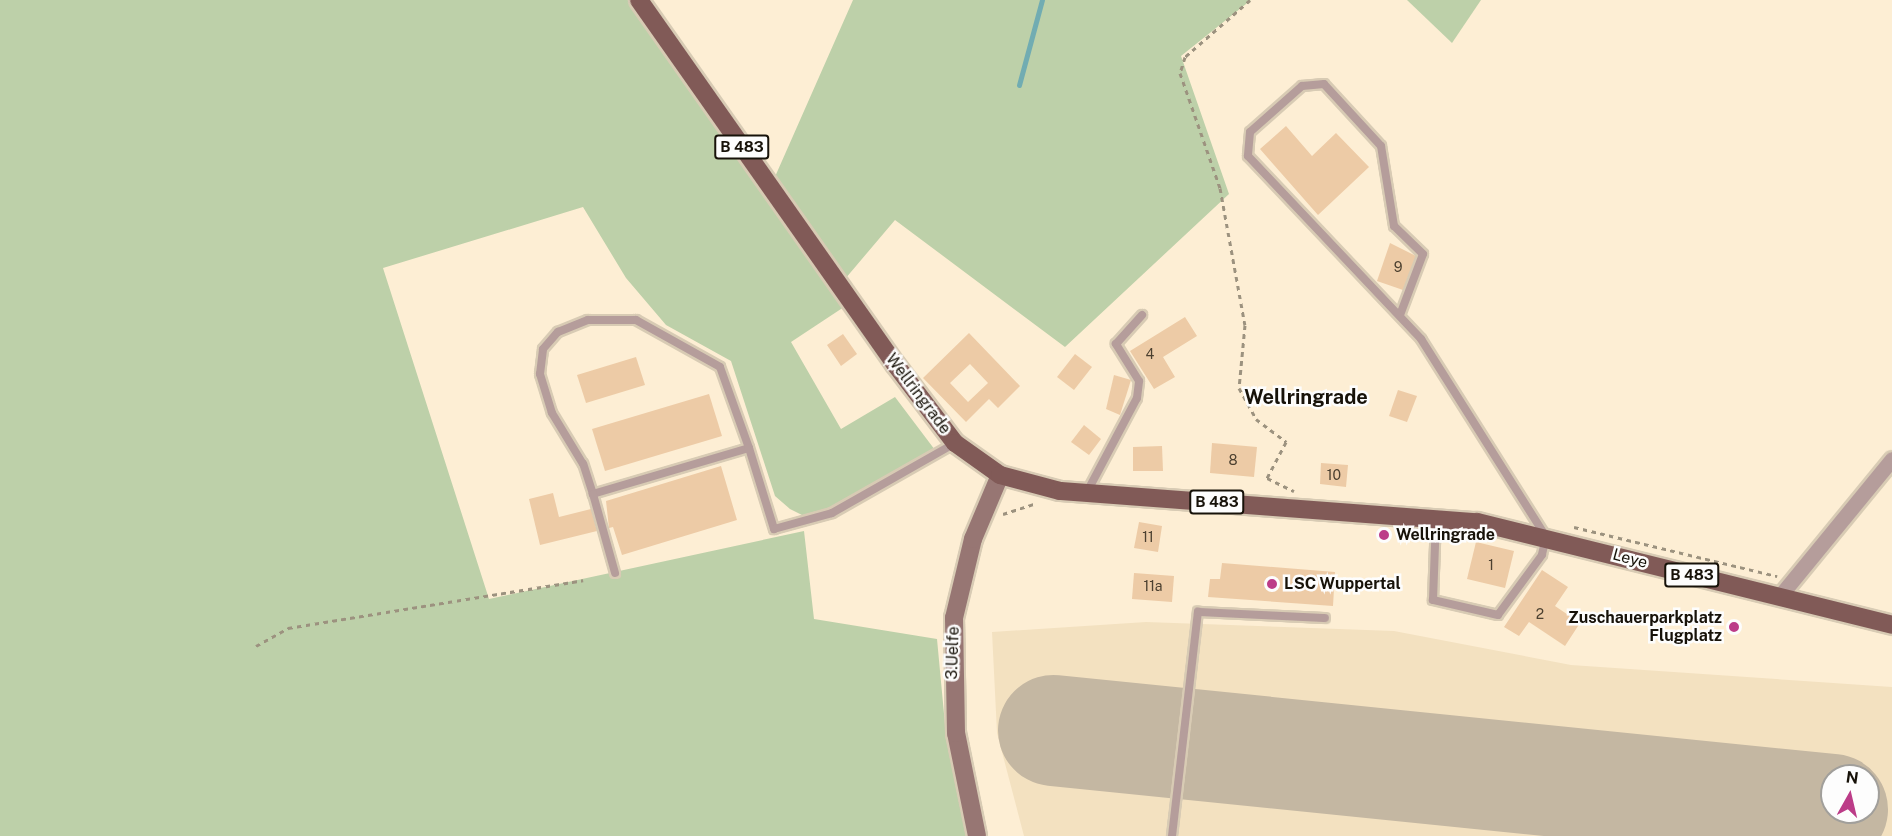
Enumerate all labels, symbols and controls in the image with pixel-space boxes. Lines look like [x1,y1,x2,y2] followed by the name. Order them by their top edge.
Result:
[714,135,771,159] road number: B 483
[1394,259,1402,275] house number: 9
[1146,346,1154,362] house number: 4
[881,350,955,438] street label: Wellringrade
[1244,385,1368,409] district label: Wellringrade
[1228,452,1238,468] house number: 8
[1327,467,1341,483] house number: 10
[1188,490,1246,514] road number: B 483
[1396,525,1495,545] place label: Wellringrade
[1377,528,1391,542] marker: Wellringrade
[1142,529,1154,545] house number: 11
[1610,545,1650,573] street label: Leye
[1488,557,1494,573] house number: 1
[1664,563,1720,587] road number: B 483
[1284,574,1401,594] place label: LSC Wuppertal
[1265,577,1279,591] marker: LSC Wuppertal
[1143,578,1163,594] house number: 11a
[1536,606,1544,622] house number: 2
[1568,608,1722,646] place label: Zuschauerparkplatz Flugplatz
[1727,620,1741,634] marker: Zuschauerparkplatz Flugplatz
[942,626,964,680] street label: 3.Uelfe
[1820,764,1880,824] north arrow
[1845,767,1860,788] text: N

